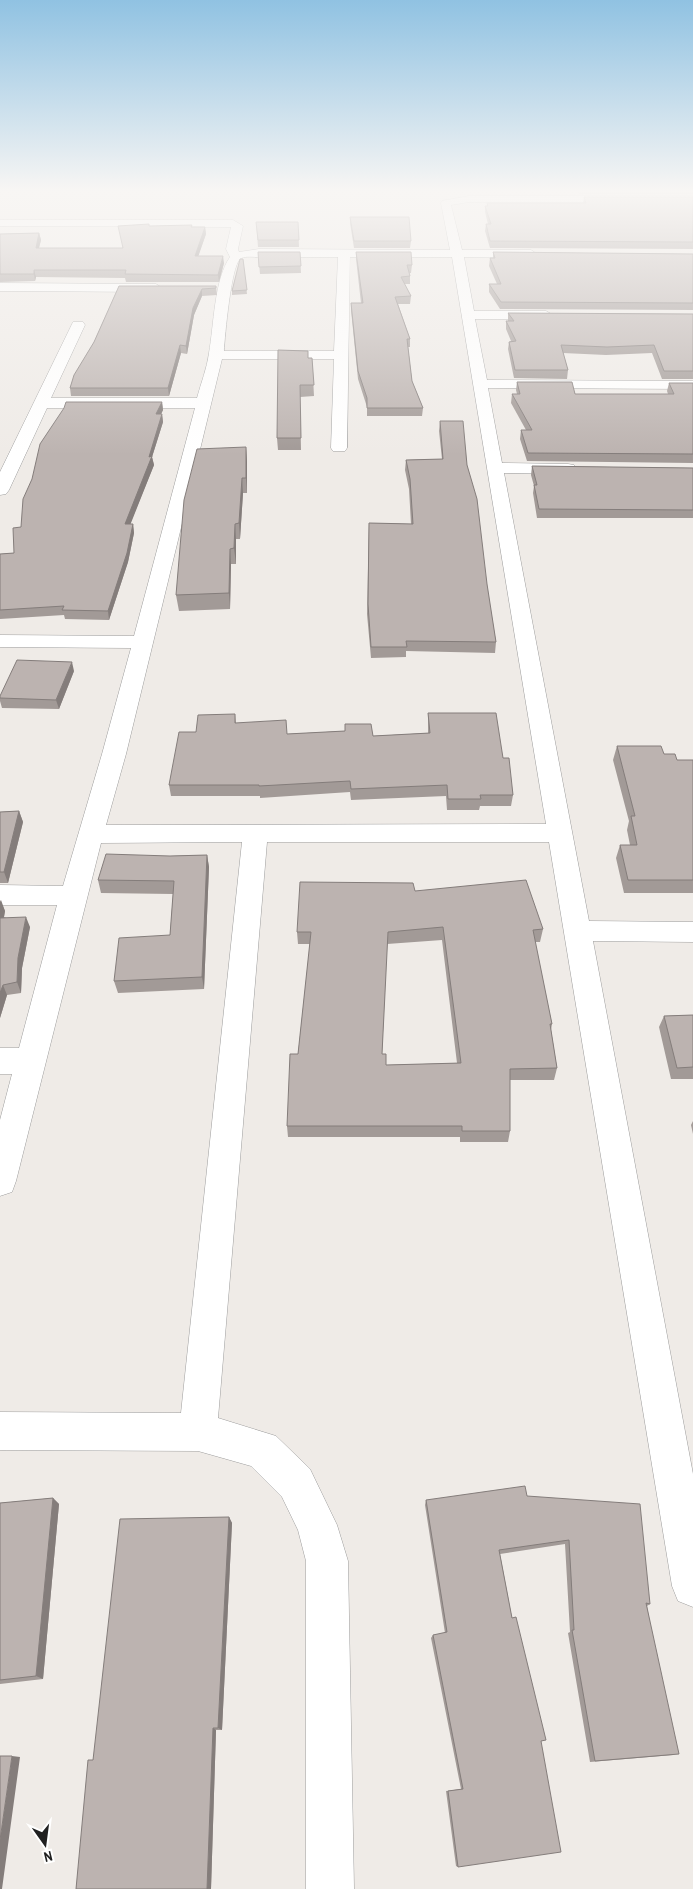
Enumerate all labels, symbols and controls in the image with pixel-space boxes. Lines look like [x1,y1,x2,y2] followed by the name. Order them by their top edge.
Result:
[20,1819,70,1869] north arrow
[42,1847,54,1866] text: N

